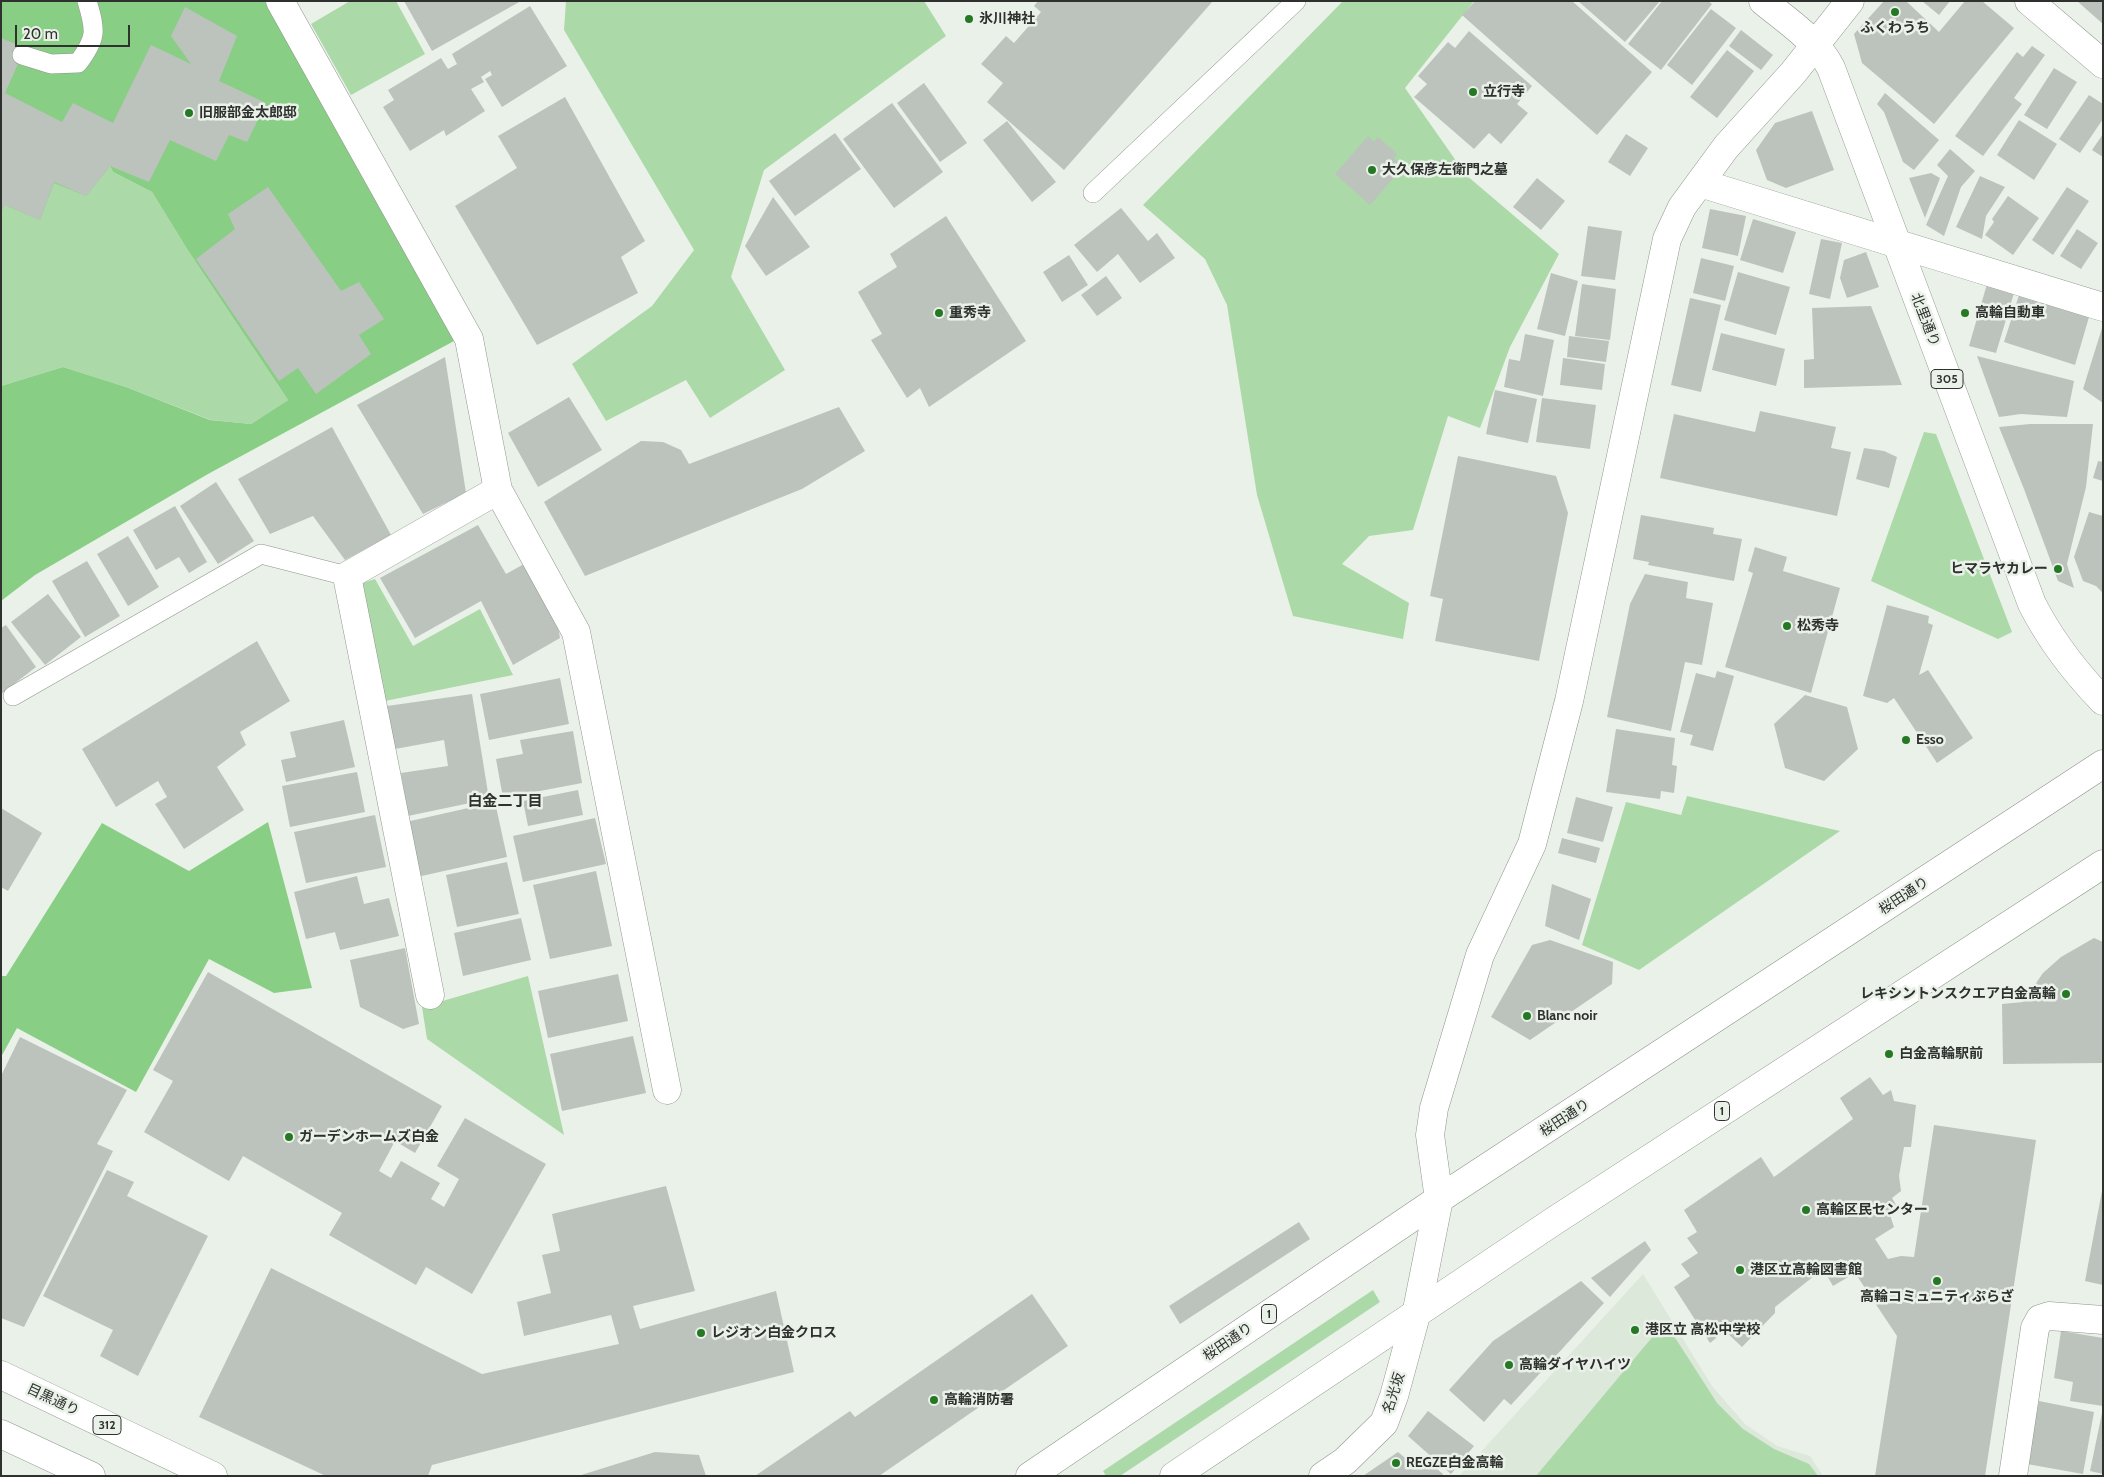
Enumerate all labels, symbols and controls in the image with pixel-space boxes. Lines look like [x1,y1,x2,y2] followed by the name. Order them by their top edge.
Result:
[1889,6,1901,18] marker: ふくわうち
[979,11,1035,27] place label: 氷川神社
[963,13,975,25] marker: 氷川神社
[18,15,132,47] scale bar
[1860,20,1930,36] place label: ふくわうち
[23,25,58,43] text: 20 m
[1483,84,1525,100] place label: 立行寺
[1467,86,1479,98] marker: 立行寺
[199,105,297,121] place label: 旧服部金太郎邸
[183,107,195,119] marker: 旧服部金太郎邸
[1382,162,1508,178] place label: 大久保彦左衛門之墓
[1366,164,1378,176] marker: 大久保彦左衛門之墓
[1907,291,1943,349] street label: 北里通り
[949,305,991,321] place label: 重秀寺
[1975,305,2045,321] place label: 高輪自動車
[933,307,945,319] marker: 重秀寺
[1959,307,1971,319] marker: 高輪自動車
[1931,369,1963,388] road number: 305
[1950,561,2048,577] place label: ヒマラヤカレー
[2052,563,2064,575] marker: ヒマラヤカレー
[1797,618,1839,634] place label: 松秀寺
[1781,620,1793,632] marker: 松秀寺
[1916,732,1944,748] place label: Esso
[1900,734,1912,746] marker: Esso
[468,793,542,811] district label: 白金二丁目
[1876,874,1932,918] street label: 桜田通り
[1860,986,2056,1002] place label: レキシントンスクエア白金高輪
[2060,988,2072,1000] marker: レキシントンスクエア白金高輪
[1537,1008,1597,1024] place label: Blanc noir
[1521,1010,1533,1022] marker: Blanc noir
[1899,1046,1983,1062] place label: 白金高輪駅前
[1883,1048,1895,1060] marker: 白金高輪駅前
[1537,1096,1593,1140] street label: 桜田通り
[1714,1102,1730,1120] road number: 1
[299,1129,439,1145] place label: ガーデンホームズ白金
[283,1131,295,1143] marker: ガーデンホームズ白金
[1816,1202,1928,1218] place label: 高輪区民センター
[1800,1204,1812,1216] marker: 高輪区民センター
[1750,1262,1862,1278] place label: 港区立高輪図書館
[1734,1264,1746,1276] marker: 港区立高輪図書館
[1931,1275,1943,1287] marker: 高輪コミュニティぷらざ
[1860,1289,2014,1305] place label: 高輪コミュニティぷらざ
[1262,1305,1276,1324] road number: 1
[1200,1319,1256,1365] street label: 桜田通り
[1645,1322,1760,1338] place label: 港区立 高松中学校
[1629,1324,1641,1336] marker: 港区立 高松中学校
[711,1325,837,1341] place label: レジオン白金クロス
[695,1327,707,1339] marker: レジオン白金クロス
[1519,1357,1631,1373] place label: 高輪ダイヤハイツ
[1503,1359,1515,1371] marker: 高輪ダイヤハイツ
[1380,1370,1408,1416] street label: 名光坂
[24,1381,82,1419] street label: 目黒通り
[944,1392,1014,1408] place label: 高輪消防署
[928,1394,940,1406] marker: 高輪消防署
[93,1416,121,1434] road number: 312
[1406,1455,1504,1471] place label: REGZE白金高輪
[1390,1457,1402,1469] marker: REGZE白金高輪

